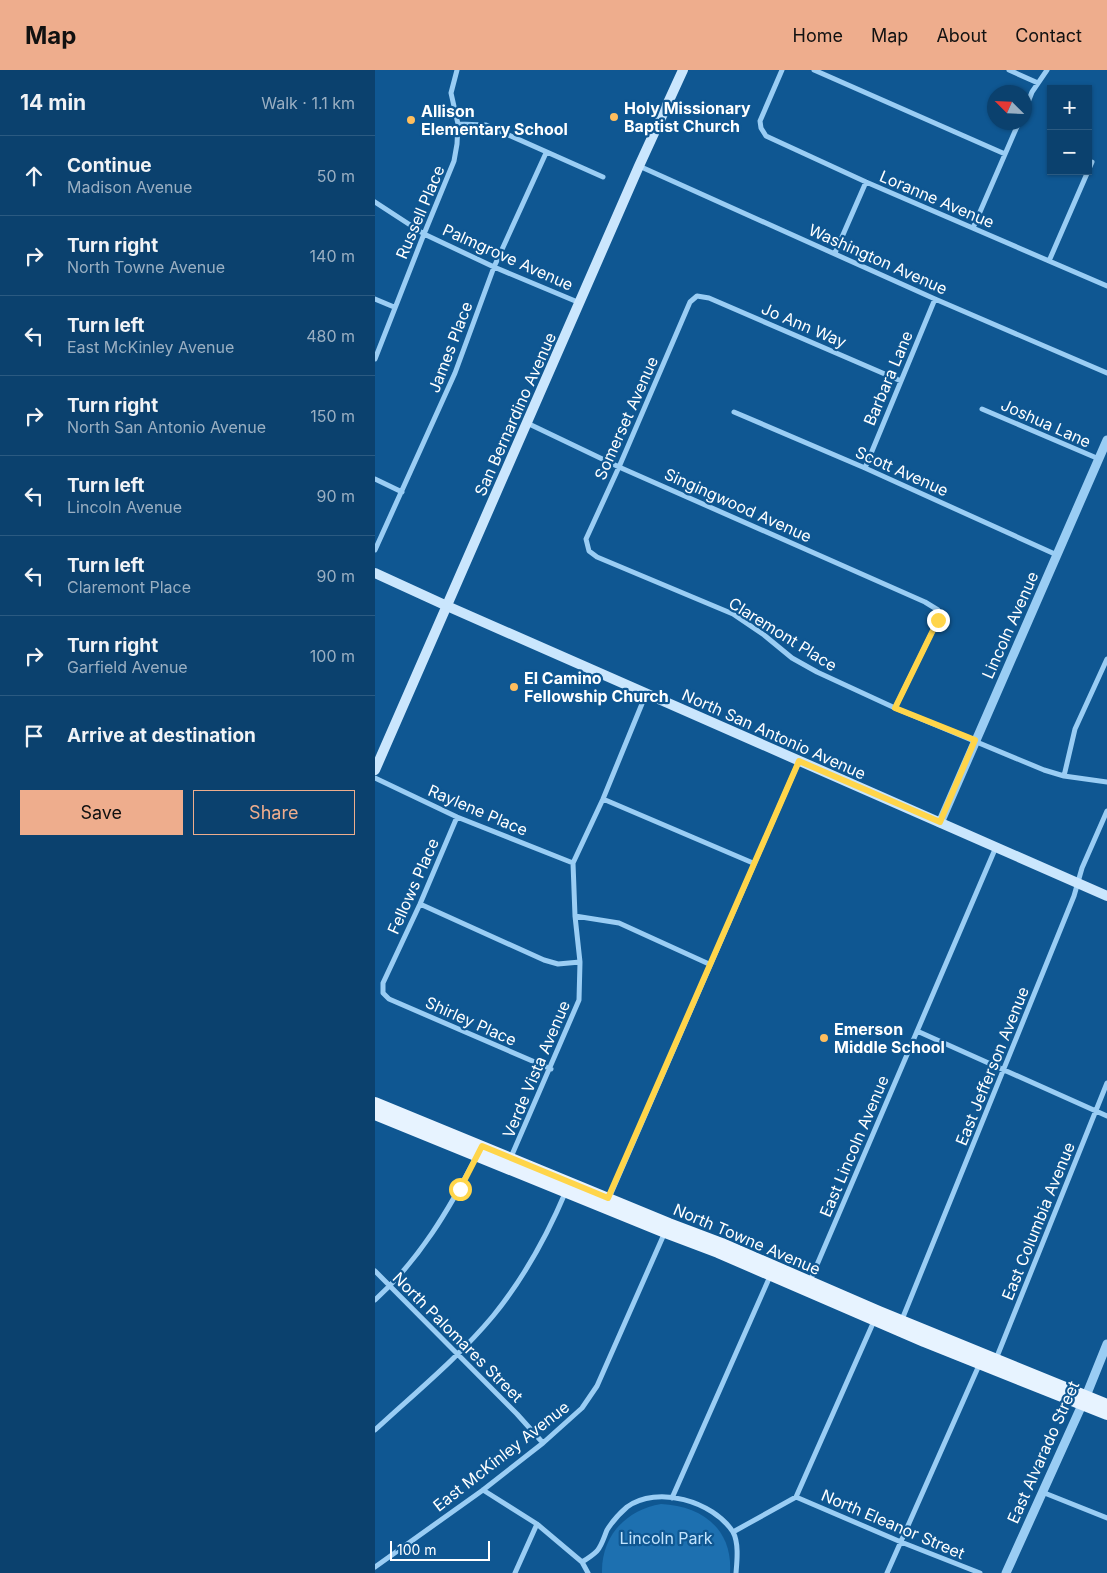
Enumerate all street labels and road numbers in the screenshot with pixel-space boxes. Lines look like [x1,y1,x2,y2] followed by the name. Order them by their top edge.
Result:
[391,162,449,262] street label: Russell Place
[877,166,997,232] street label: Loranne Avenue
[440,219,576,295] street label: Palmgrove Avenue
[806,219,950,299] street label: Washington Avenue
[758,298,850,352] street label: Jo Ann Way
[423,299,477,395] street label: James Place
[859,328,917,428] street label: Barbara Lane
[470,329,560,499] street label: San Bernardino Avenue
[590,353,662,483] street label: Somerset Avenue
[998,394,1094,452] street label: Joshua Lane
[852,442,952,500] street label: Scott Avenue
[661,464,815,546] street label: Singingwood Avenue
[977,568,1043,682] street label: Lincoln Avenue
[725,593,841,675] street label: Claremont Place
[679,684,869,784] street label: North San Antonio Avenue
[425,780,531,840] street label: Raylene Place
[383,835,443,937] street label: Fellows Place
[951,984,1033,1148] street label: East Jefferson Avenue
[422,992,520,1050] street label: Shirley Place
[498,997,574,1141] street label: Verde Vista Avenue
[815,1072,893,1220] street label: East Lincoln Avenue
[997,1139,1079,1303] street label: East Columbia Avenue
[670,1199,824,1279] street label: North Towne Avenue
[389,1268,527,1406] street label: North Palomares Street
[1003,1378,1083,1526] street label: East Alvarado Street
[429,1397,573,1515] street label: East McKinley Avenue
[818,1485,968,1563] street label: North Eleanor Street

